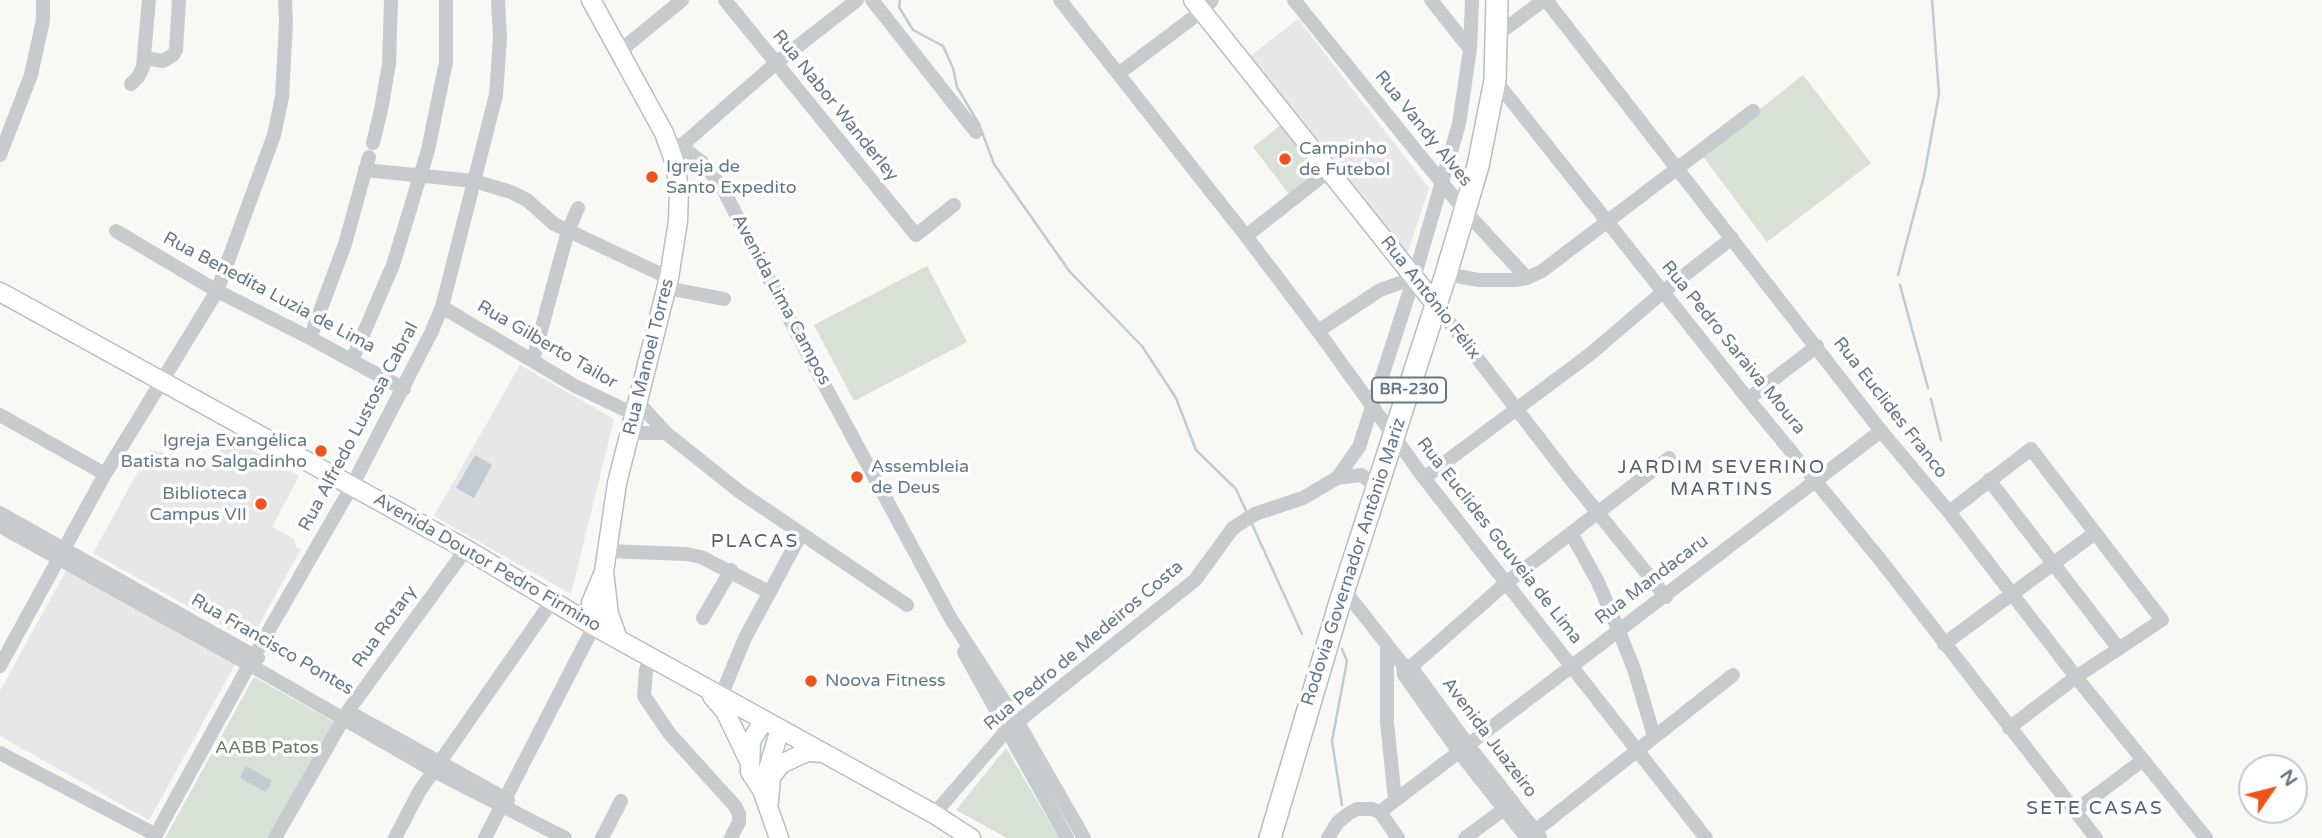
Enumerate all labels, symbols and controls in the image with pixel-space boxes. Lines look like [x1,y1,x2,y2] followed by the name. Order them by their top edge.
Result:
[767,26,903,186] street label: Rua Nabor Wanderley
[1370,67,1476,191] street label: Rua Vandy Alves
[1299,138,1390,180] place label: Campinho de Futebol
[1277,151,1293,167] marker: Campinho de Futebol
[666,156,797,198] place label: Igreja de Santo Expedito
[644,169,660,185] marker: Igreja de Santo Expedito
[727,211,835,389] street label: Avenida Lima Campos
[159,228,379,358] street label: Rua Benedita Luzia de Lima
[1375,232,1485,364] street label: Rua Antônio Félix
[1656,257,1810,439] street label: Rua Pedro Saraiva Moura
[619,277,679,437] street label: Rua Manoel Torres
[473,296,621,394] street label: Rua Gilberto Tailor
[295,319,423,535] street label: Rua Alfredo Lustosa Cabral
[1828,333,1952,483] street label: Rua Euclides Franco
[1372,378,1446,402] road number: BR-230
[1297,415,1411,709] street label: Rodovia Governador Antônio Mariz
[121,430,307,472] place label: Igreja Evangélica Batista no Salgadinho
[1412,433,1586,649] street label: Rua Euclides Gouveia de Lima
[313,443,329,459] marker: Igreja Evangélica Batista no Salgadinho
[871,456,969,498] place label: Assembleia de Deus
[1620,457,1824,501] district label: JARDIM SEVERINO MARTINS
[849,469,865,485] marker: Assembleia de Deus
[149,483,247,526] place label: Biblioteca Campus VII
[369,489,605,637] street label: Avenida Doutor Pedro Firmino
[253,496,269,512] marker: Biblioteca Campus VII
[1591,530,1713,630] street label: Rua Mandacaru
[712,531,798,553] district label: PLACAS
[980,556,1188,736] street label: Rua Pedro de Medeiros Costa
[348,582,422,672] street label: Rua Rotary
[187,590,357,700] street label: Rua Francisco Pontes
[825,670,946,692] place label: Noova Fitness
[803,673,819,689] marker: Noova Fitness
[1437,674,1541,802] street label: Avenida Juazeiro
[215,737,319,759] park label: AABB Patos
[2238,754,2308,824] north arrow
[2275,766,2302,791] text: N
[2028,798,2162,820] district label: SETE CASAS

